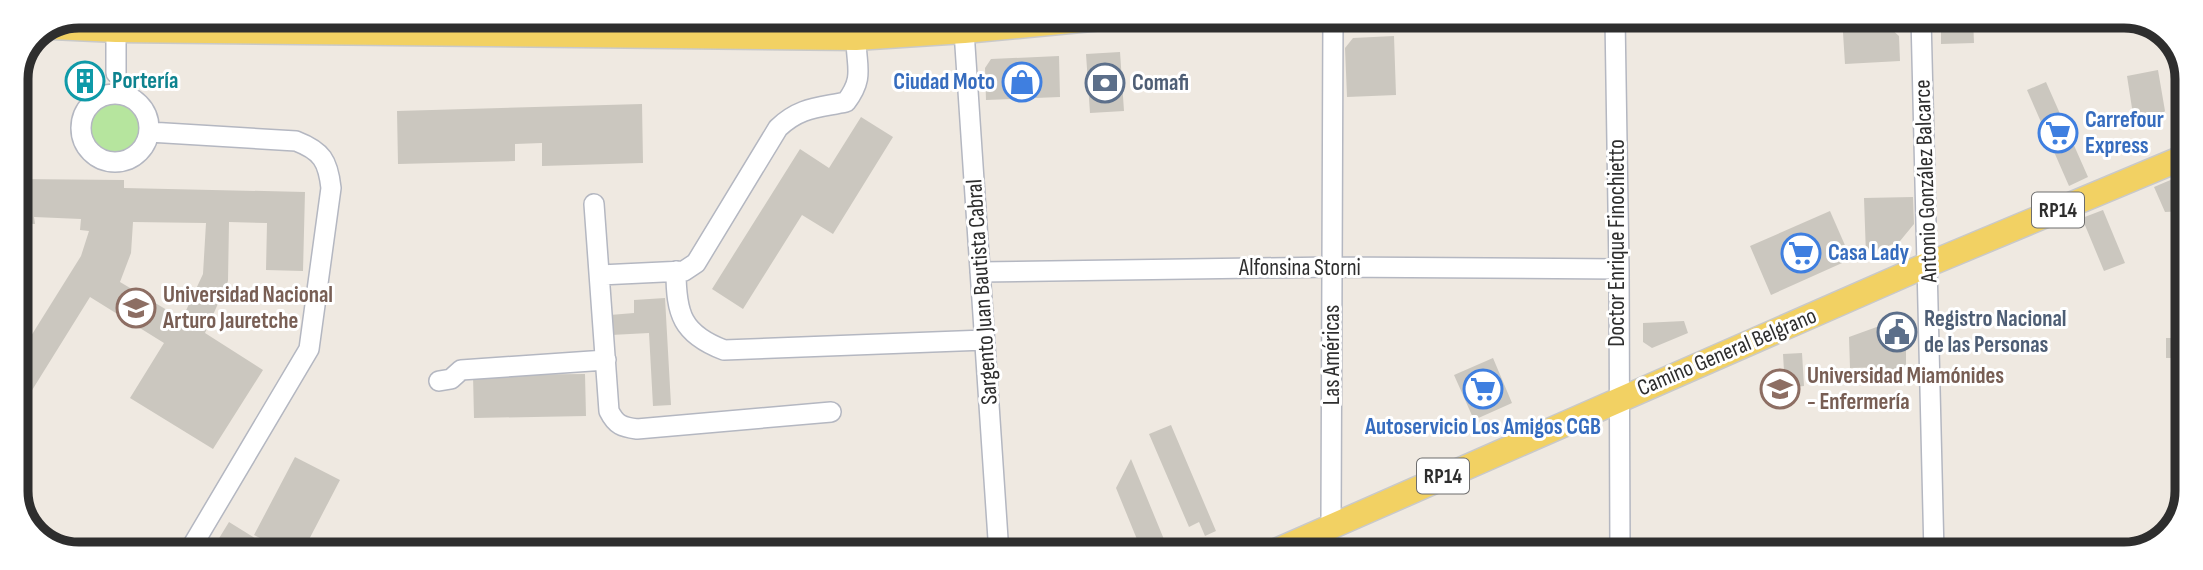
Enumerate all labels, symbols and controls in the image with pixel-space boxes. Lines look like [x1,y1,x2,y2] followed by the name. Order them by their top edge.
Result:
[64,60,106,102] building icon: Portería
[1001,61,1043,103] shop icon: Ciudad Moto
[1084,62,1126,104] bank icon: Comafi
[112,67,178,95] place label: Portería
[893,68,995,96] place label: Ciudad Moto
[1132,69,1189,97] place label: Comafi
[1908,79,1944,284] street label: Antonio González Balcarce
[2085,106,2164,160] place label: Carrefour Express
[2037,112,2079,154] supermarket icon: Carrefour Express
[1603,139,1631,347] street label: Doctor Enrique Finochietto
[960,178,1004,406] street label: Sargento Juan Bautista Cabral
[2032,192,2084,228] road number: RP14
[1780,232,1822,274] supermarket icon: Casa Lady
[1828,239,1909,267] place label: Casa Lady
[1238,254,1361,282] street label: Alfonsina Storni
[162,281,333,335] place label: Universidad Nacional Arturo Jauretche
[115,287,157,329] school or university icon: Universidad Nacional Arturo Jauretche
[1633,302,1821,402] street label: Camino General Belgrano
[1318,305,1346,405] street label: Las Américas
[1924,305,2066,359] place label: Registro Nacional de las Personas
[1876,311,1918,353] public building icon: Registro Nacional de las Personas
[1807,362,2004,416] place label: Universidad Miamónides - Enfermería
[1462,368,1504,410] supermarket icon: Autoservicio Los Amigos CGB
[1759,368,1801,410] school or university icon: Universidad Miamónides - Enfermería
[1364,413,1601,441] place label: Autoservicio Los Amigos CGB
[1417,458,1469,494] road number: RP14

